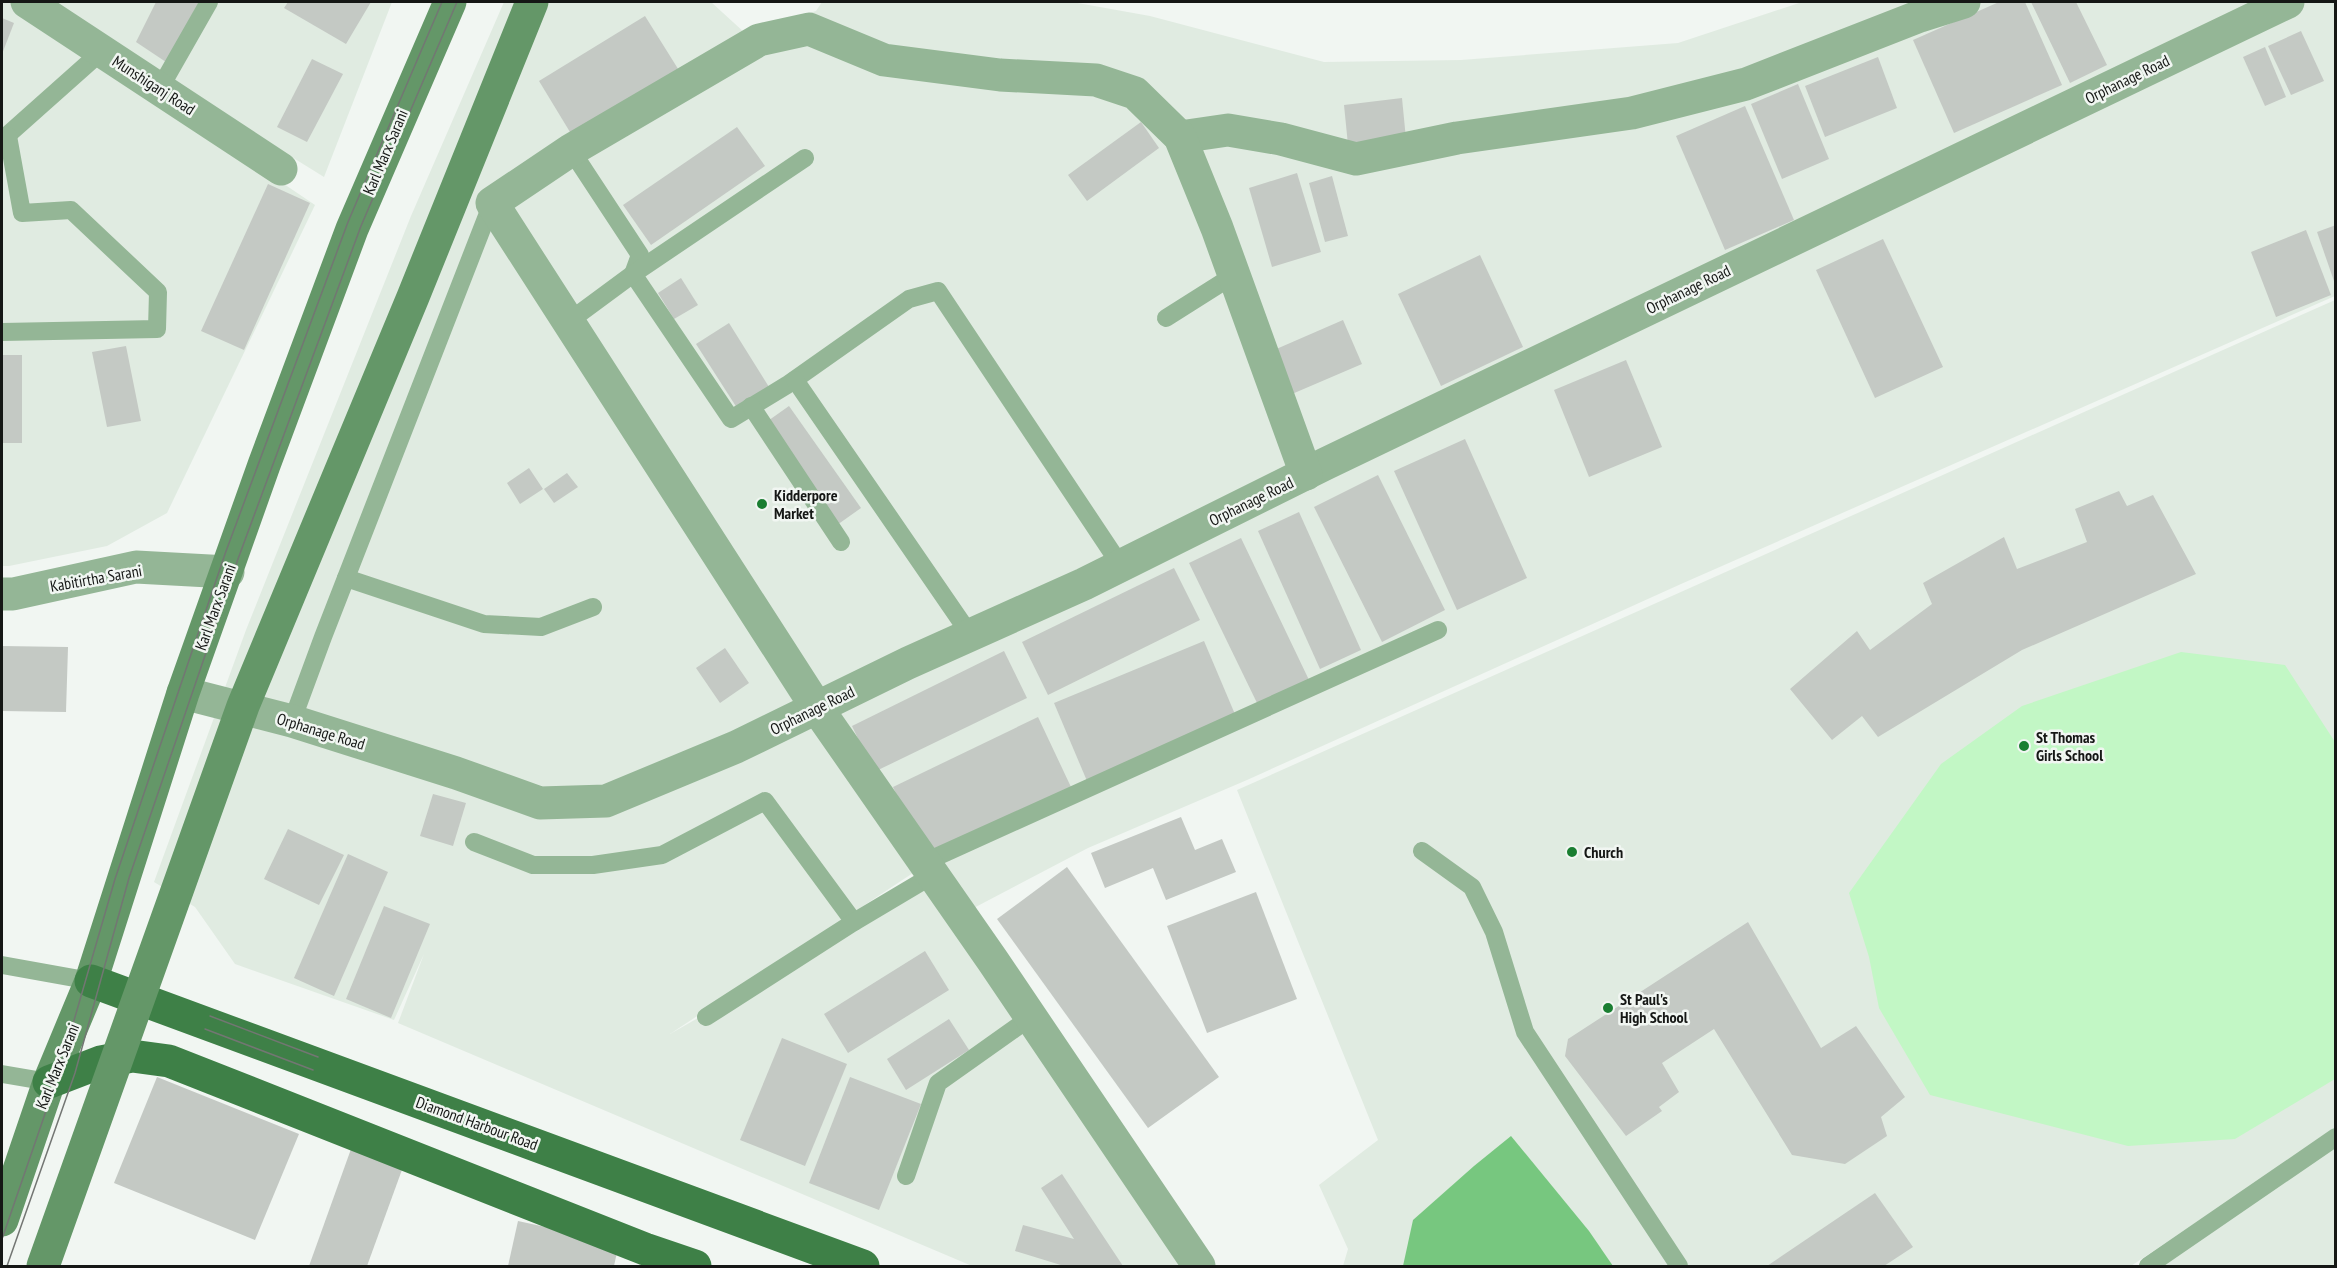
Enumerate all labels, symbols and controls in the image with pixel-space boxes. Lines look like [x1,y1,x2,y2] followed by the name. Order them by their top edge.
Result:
[2082,50,2172,108] street label: Orphanage Road
[109,51,199,119] street label: Munshiganj Road
[358,106,412,198] street label: Karl Marx Sarani
[1643,260,1733,318] street label: Orphanage Road
[1206,472,1296,530] street label: Orphanage Road
[774,485,838,523] place label: Kidderpore Market
[755,497,769,511] marker: Kidderpore Market
[49,560,143,596] street label: Kabitirtha Sarani
[190,561,240,653] street label: Karl Marx Sarani
[767,681,857,739] street label: Orphanage Road
[274,708,368,754] street label: Orphanage Road
[2036,727,2103,765] place label: St Thomas Girls School
[2017,739,2031,753] marker: St Thomas Girls School
[1584,842,1623,862] place label: Church
[1565,845,1579,859] marker: Church
[1620,989,1688,1027] place label: St Paul's High School
[1601,1001,1615,1015] marker: St Paul's High School
[31,1020,83,1112] street label: Karl Marx Sarani
[413,1092,541,1154] street label: Diamond Harbour Road

